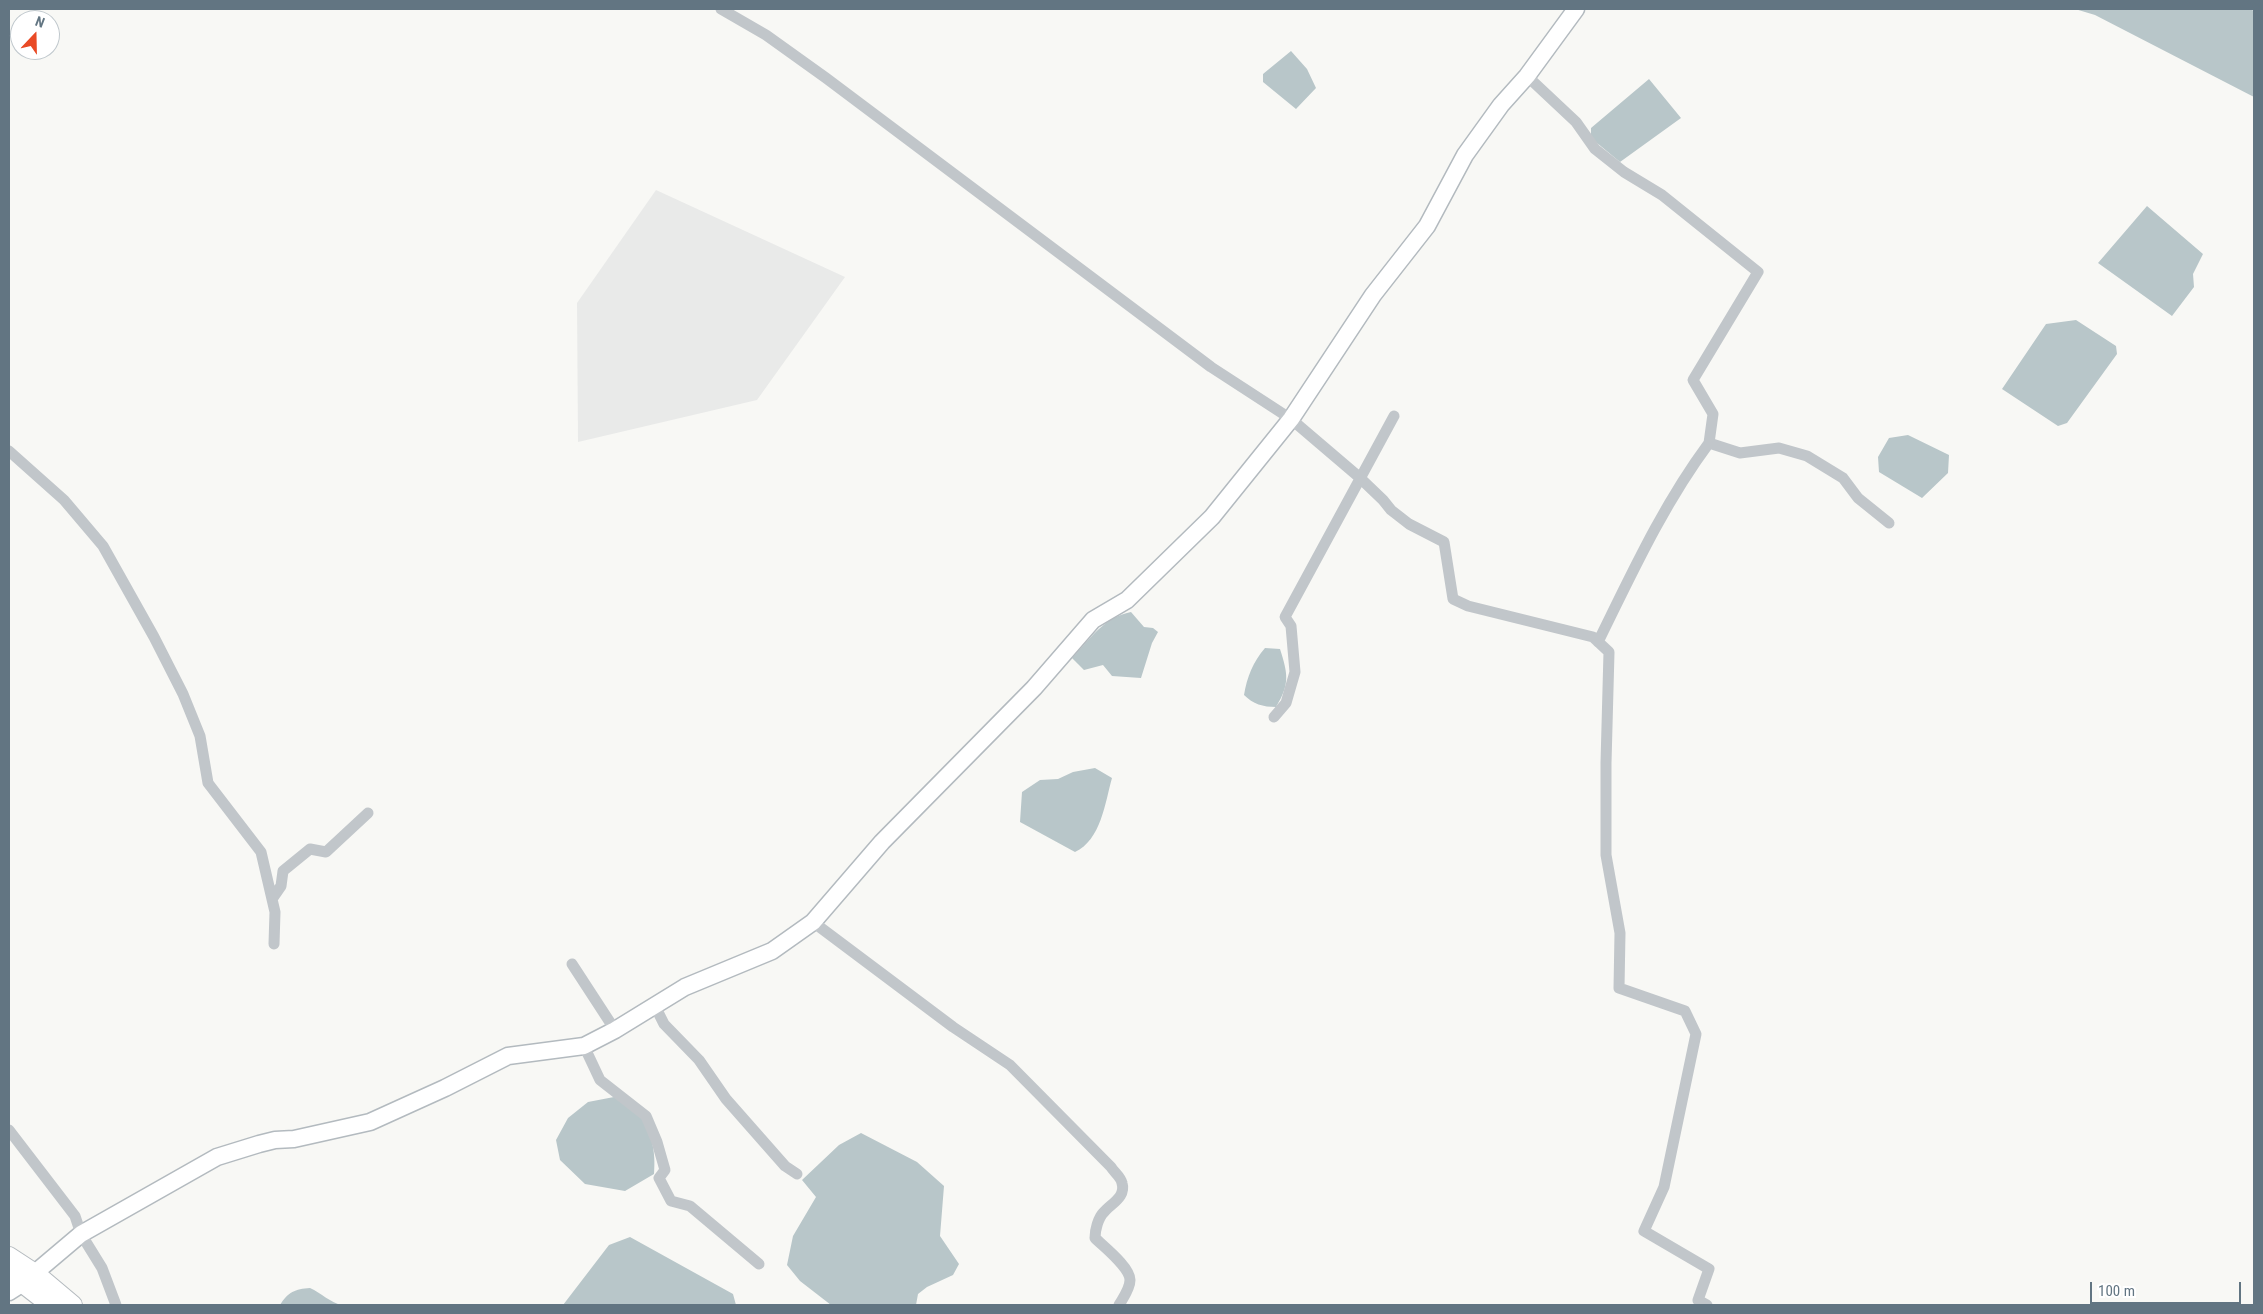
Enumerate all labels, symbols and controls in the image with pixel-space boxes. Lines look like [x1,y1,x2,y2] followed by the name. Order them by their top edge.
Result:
[10,10,60,60] north arrow
[33,13,47,31] text: N
[2093,1272,2244,1304] scale bar
[2098,1282,2135,1300] text: 100 m

